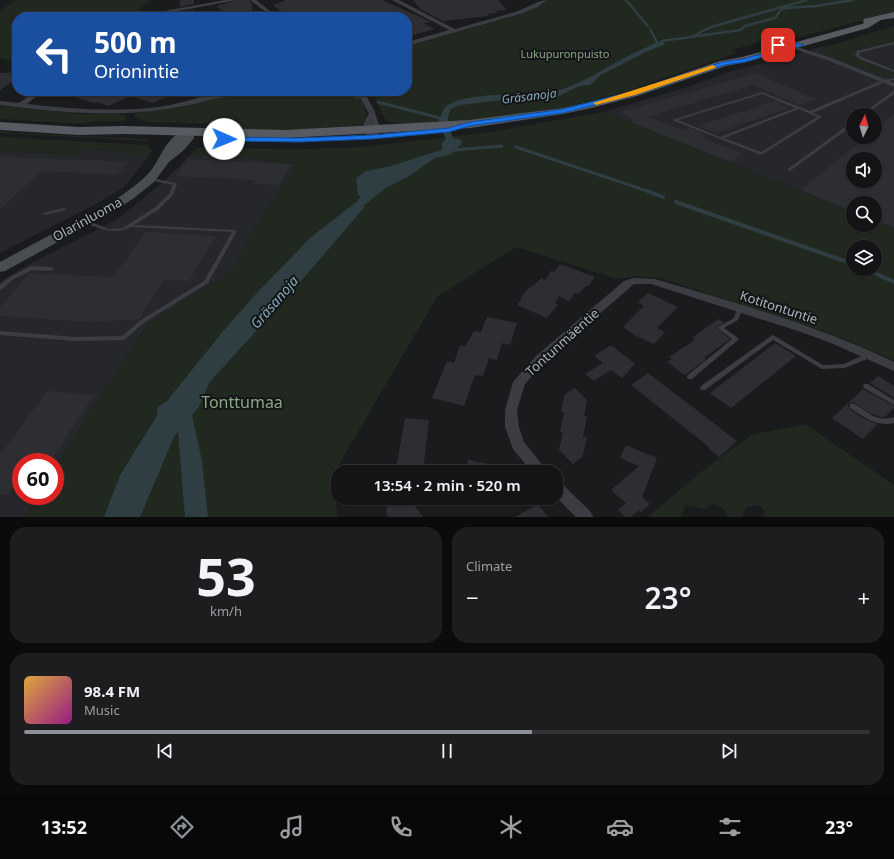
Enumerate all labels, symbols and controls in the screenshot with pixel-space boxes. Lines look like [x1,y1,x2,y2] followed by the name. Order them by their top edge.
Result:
[94,23,177,61] text: 500 m
[28,28,80,80] icon: left
[761,28,795,62] pin
[767,34,789,56] icon: arrive
[521,46,610,61] park label: Lukupuronpuisto
[94,59,179,83] text: Orionintie
[501,84,558,108] water label: Gräsanoja
[846,108,882,144] north arrow
[846,108,882,276] map controls
[203,118,245,160] position arrow
[846,152,882,188] button: sound
[49,193,125,245] street label: Olarinluoma
[846,196,882,232] button: search
[846,240,882,276] button: layers
[246,271,302,332] water label: Gräsanoja
[738,286,820,328] street label: Kotitontuntie
[521,304,603,380] street label: Tontunmäentie
[201,391,283,413] park label: Tonttumaa
[12,453,64,505] speed limit sign: 60
[373,475,521,495] text: 13:54 · 2 min · 520 m
[196,540,256,611] text: 53
[466,557,512,575] text: Climate
[644,577,692,618] text: 23°
[466,582,479,612] text: −
[857,582,870,612] text: +
[210,602,242,620] text: km/h
[84,681,140,701] text: 98.4 FM
[84,701,120,719] text: Music
[154,740,176,762] icon: previous
[436,740,458,762] icon: pause
[718,740,740,762] icon: next
[168,813,196,841] icon: directions
[278,813,306,841] icon: music
[387,813,415,841] icon: phone
[497,813,525,841] icon: climate
[606,813,634,841] icon: car
[716,813,744,841] icon: filters
[41,815,87,839] text: 13:52
[825,815,853,839] text: 23°

